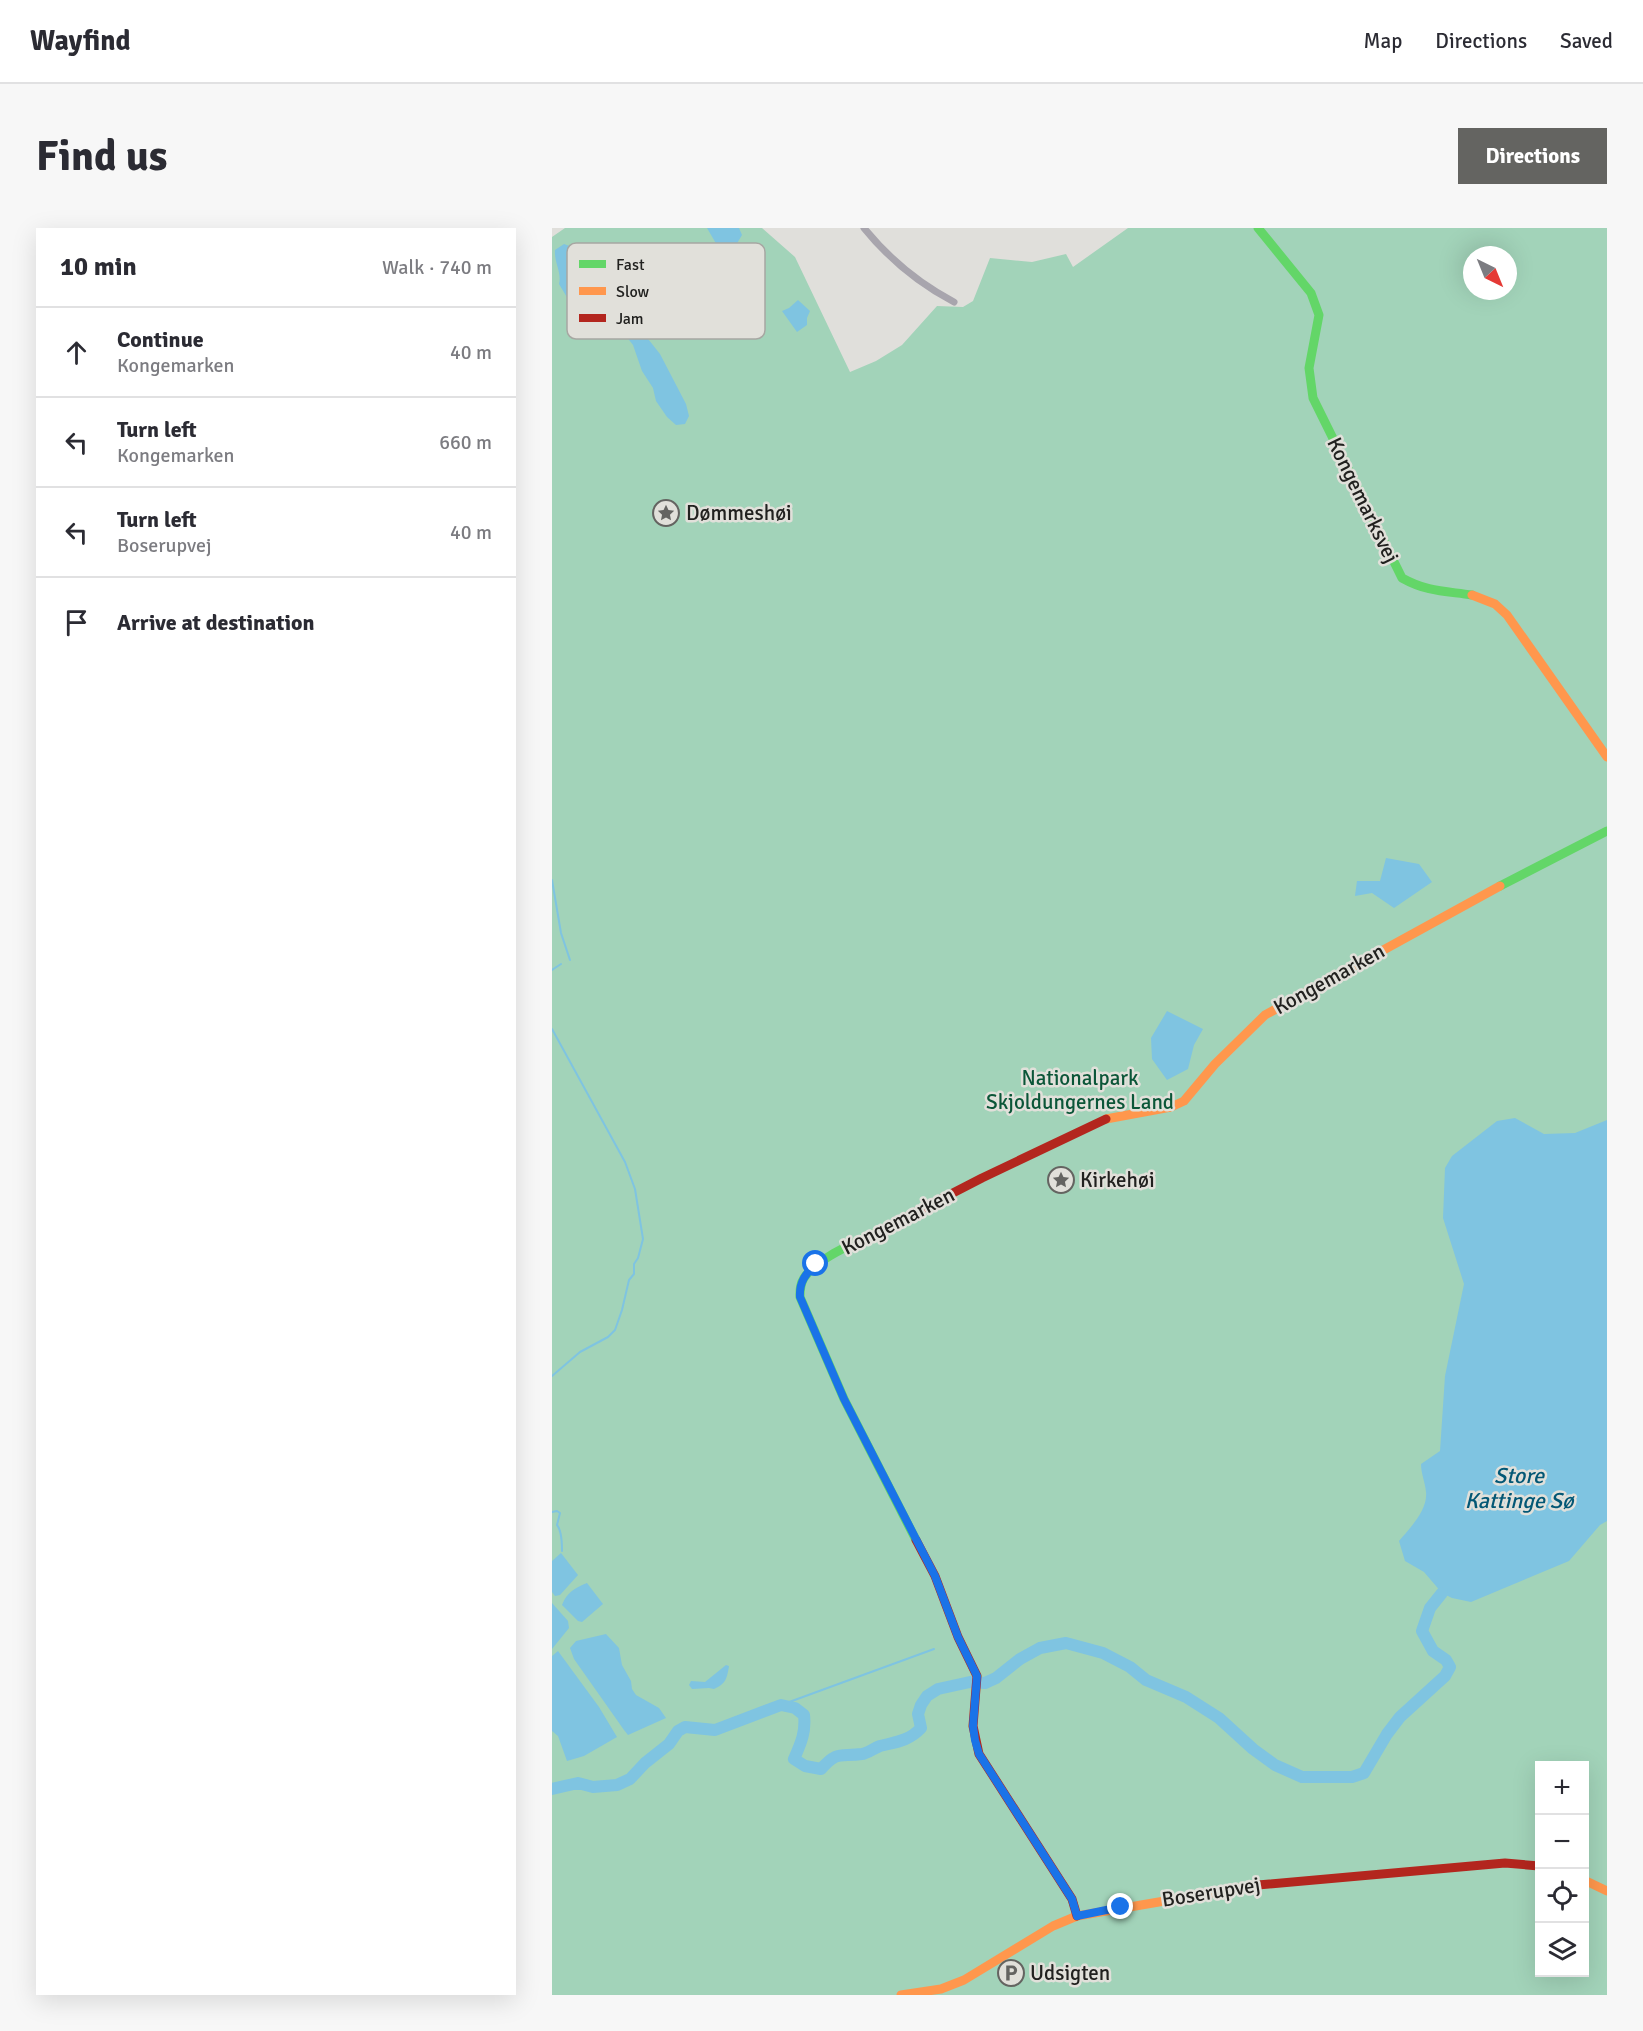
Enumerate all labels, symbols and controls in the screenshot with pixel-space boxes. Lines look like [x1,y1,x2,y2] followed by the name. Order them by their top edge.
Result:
[30,24,131,58] text: Wayfind
[1364,28,1402,54] text: Map
[1435,28,1527,54] text: Directions
[1560,28,1613,54] text: Saved
[1458,128,1607,184] button: Directions
[36,131,167,182] text: Find us
[567,243,765,339] legend
[1463,246,1517,300] north arrow
[60,251,137,283] text: 10 min
[382,255,492,280] text: Walk · 740 m
[616,255,645,275] text: Fast
[616,282,650,302] text: Slow
[616,309,644,329] text: Jam
[117,326,204,353] text: Continue
[60,336,93,369] icon: ahead
[450,340,492,365] text: 40 m
[117,353,234,378] text: Kongemarken
[117,416,197,443] text: Turn left
[60,426,93,459] icon: left
[439,430,492,455] text: 660 m
[1321,433,1405,567] street label: Kongemarksvej
[117,443,234,468] text: Kongemarken
[651,498,681,528] place icon: Dømmeshøi
[686,500,792,526] place label: Dømmeshøi
[117,506,197,533] text: Turn left
[60,516,93,549] icon: left
[450,520,492,545] text: 40 m
[117,533,211,558] text: Boserupvej
[60,606,93,639] icon: arrive
[117,609,314,636] text: Arrive at destination
[1269,938,1389,1020] street label: Kongemarken
[986,1065,1174,1115] park label: Nationalpark Skjoldungernes Land
[1046,1165,1076,1195] place icon: Kirkehøi
[1080,1167,1155,1193] place label: Kirkehøi
[837,1181,959,1261] street label: Kongemarken
[802,1250,828,1276] route start
[1465,1462,1575,1514] water label: Store Kattinge Sø
[1535,1761,1589,1977] map controls
[1535,1761,1589,1815] button: +
[1535,1815,1589,1869] button: −
[1535,1869,1589,1923] button: locate
[1160,1871,1262,1913] street label: Boserupvej
[1107,1893,1133,1919] route end
[1535,1923,1589,1977] button: layers
[996,1958,1026,1988] parking icon: Udsigten
[1030,1960,1110,1986] place label: Udsigten

